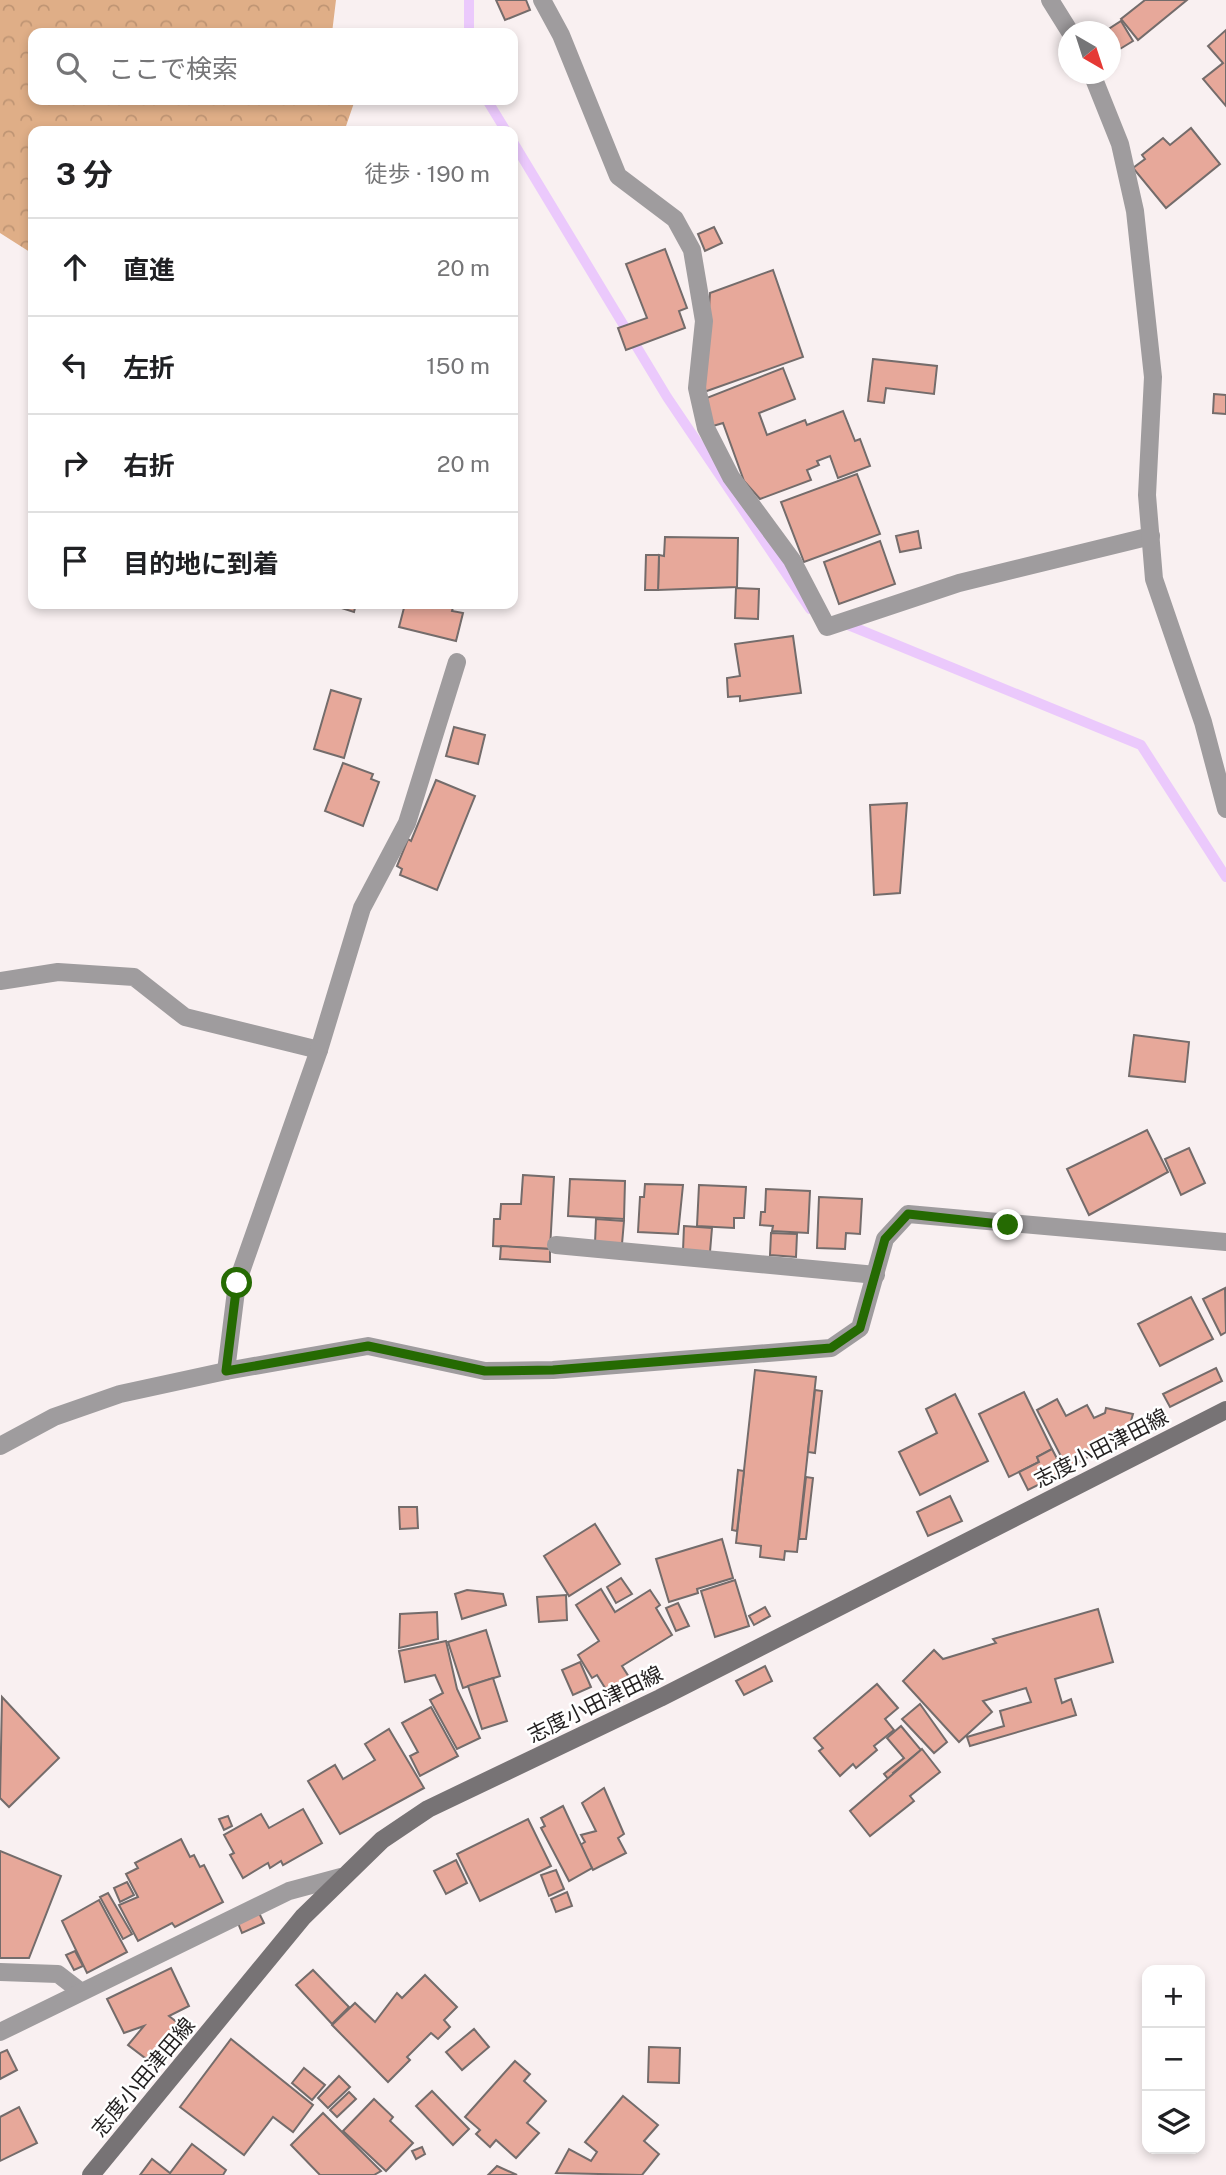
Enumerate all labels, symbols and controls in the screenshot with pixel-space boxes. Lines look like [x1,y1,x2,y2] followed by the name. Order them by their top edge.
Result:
[1058,21,1121,84] north arrow
[28,28,518,105] search box
[52,48,90,86] icon: search
[108,53,238,84] text: ここで検索
[56,156,113,192] text: 3 分
[365,160,490,187] text: 徒歩 · 190 m
[56,248,94,286] icon: ahead
[123,254,175,285] text: 直進
[437,254,490,281] text: 20 m
[56,346,94,384] icon: left
[123,352,175,383] text: 左折
[426,352,490,379] text: 150 m
[56,444,94,482] icon: right
[123,450,175,481] text: 右折
[437,450,490,477] text: 20 m
[56,542,94,580] icon: arrive
[123,548,279,579] text: 目的地に到着
[992,1209,1023,1240] route end
[221,1267,252,1298] route start
[1030,1403,1172,1493] street label: 志度小田津田線
[523,1661,667,1747] street label: 志度小田津田線
[1142,1965,1205,2154] map controls
[1142,1965,1205,2028] button: +
[86,2013,200,2141] street label: 志度小田津田線
[1142,2028,1205,2091] button: −
[1142,2091,1205,2154] button: layers

